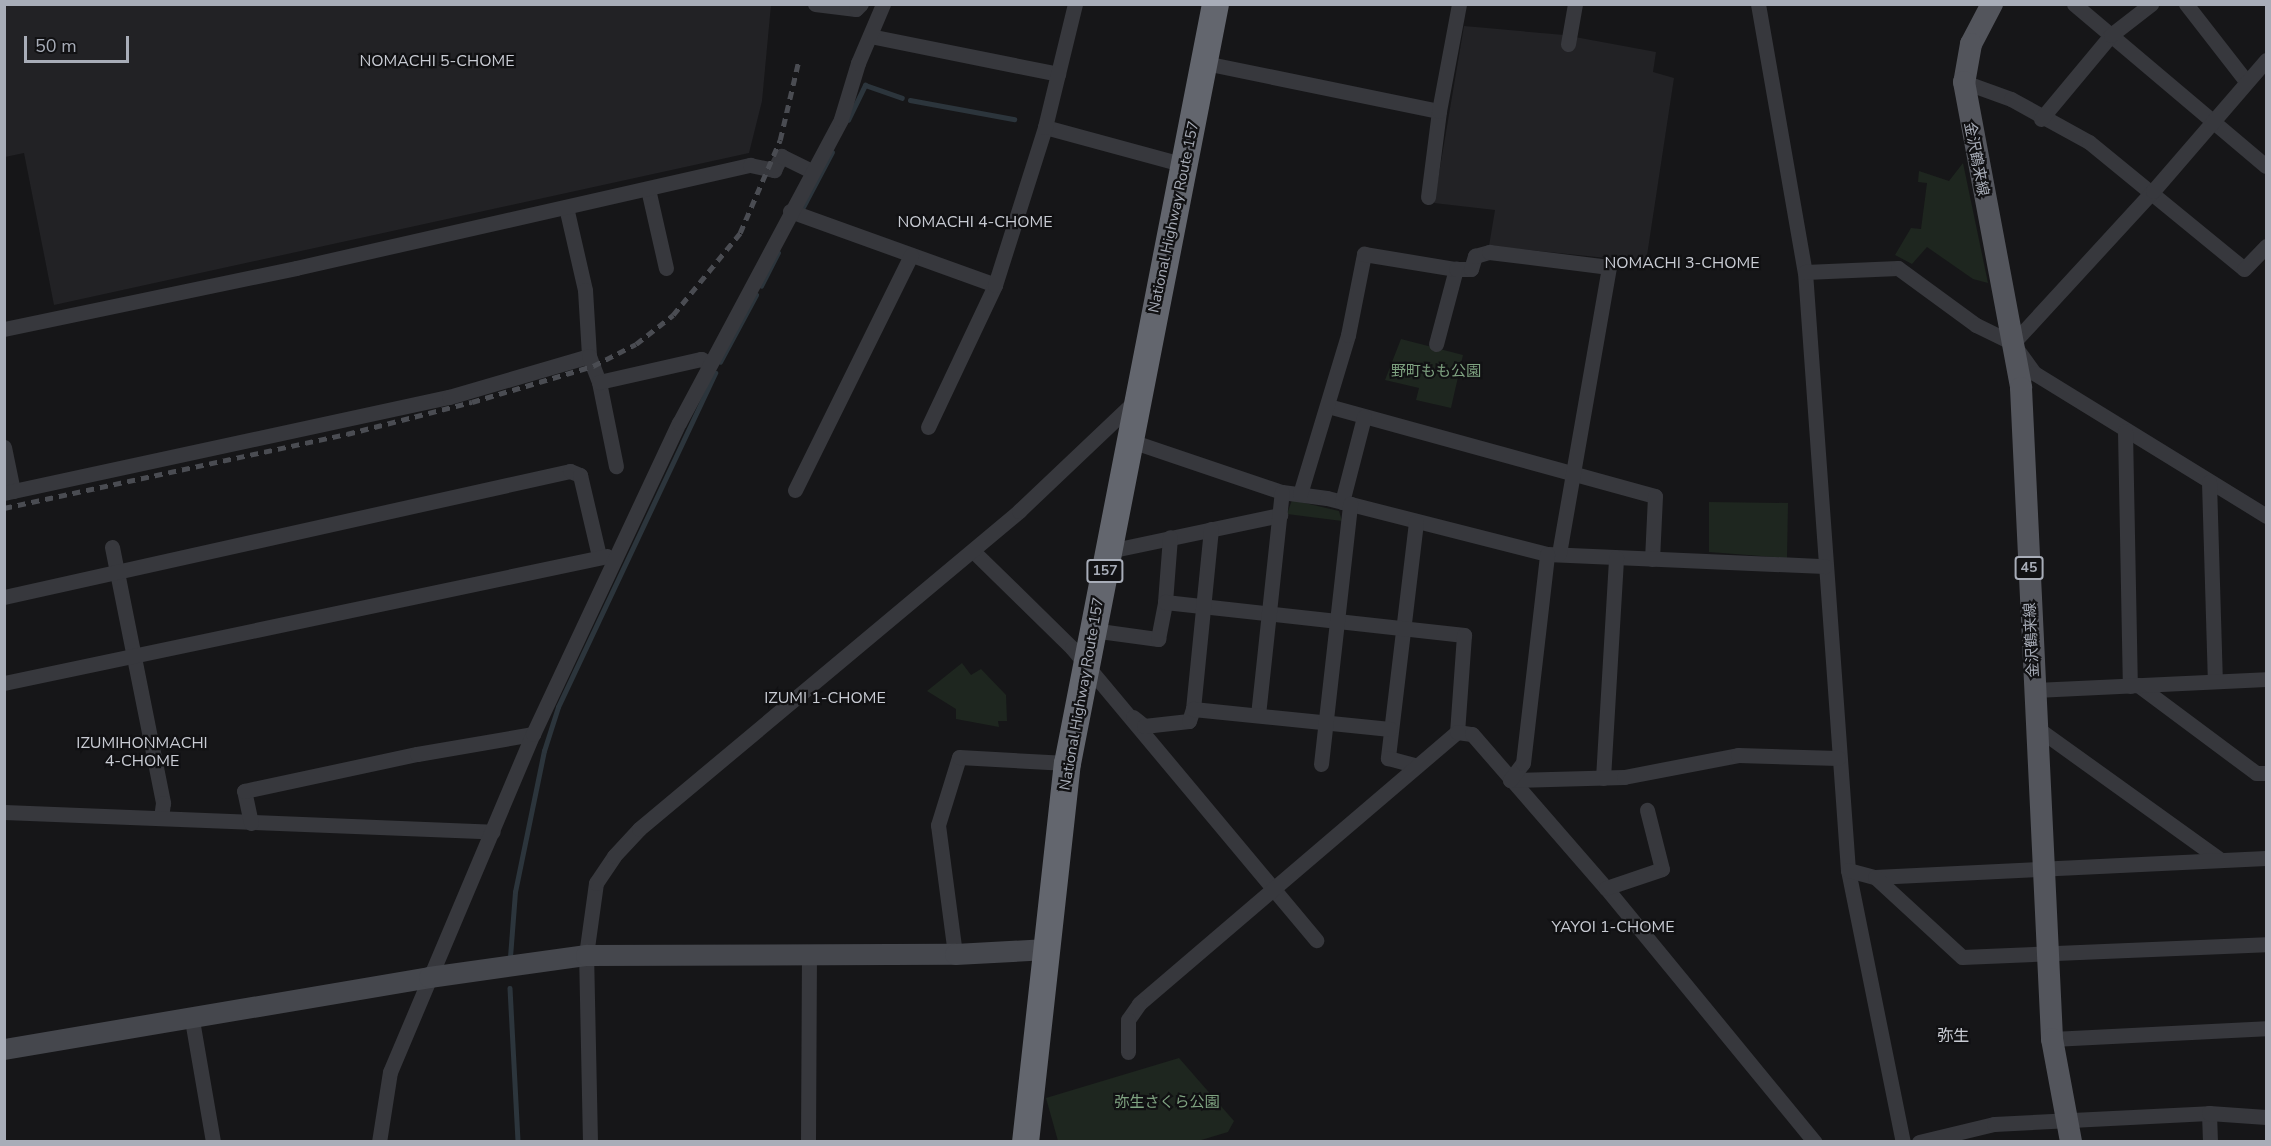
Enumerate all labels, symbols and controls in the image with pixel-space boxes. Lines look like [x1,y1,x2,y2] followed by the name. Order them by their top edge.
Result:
[27,24,132,62] scale bar
[35,34,77,58] text: 50 m
[348,51,526,71] district label: NOMACHI 5-CHOME
[1145,119,1203,315] street label: National Highway Route 157
[1960,120,1992,198] street label: 金沢鶴来線
[886,212,1064,232] district label: NOMACHI 4-CHOME
[1593,253,1771,273] district label: NOMACHI 3-CHOME
[1391,363,1481,381] park label: 野町もも公園
[2014,557,2044,579] road number: 45
[1086,560,1124,582] road number: 157
[1056,596,1108,792] street label: National Highway Route 157
[2021,602,2043,678] street label: 金沢鶴来線
[754,688,896,708] district label: IZUMI 1-CHOME
[67,733,217,771] district label: IZUMIHONMACHI 4-CHOME
[1542,917,1684,937] district label: YAYOI 1-CHOME
[1937,1026,1969,1046] district label: 弥生
[1115,1094,1219,1112] park label: 弥生さくら公園

